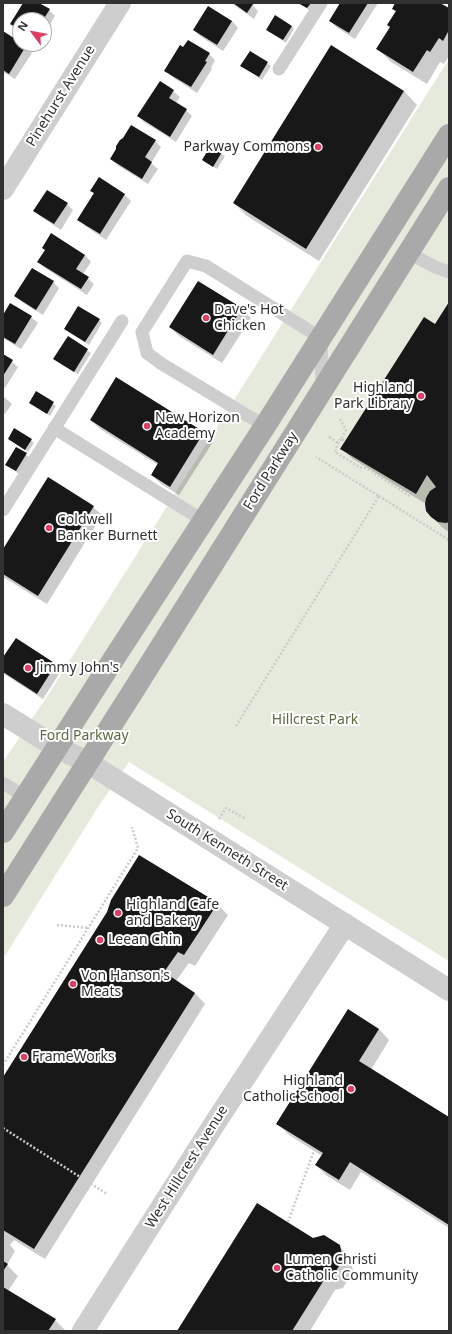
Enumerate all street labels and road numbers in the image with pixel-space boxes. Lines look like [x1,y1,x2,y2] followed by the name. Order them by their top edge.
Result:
[23,42,99,150] street label: Pinehurst Avenue
[240,429,302,513] street label: Ford Parkway
[163,806,291,894] street label: South Kenneth Street
[142,1102,232,1232] street label: West Hillcrest Avenue

